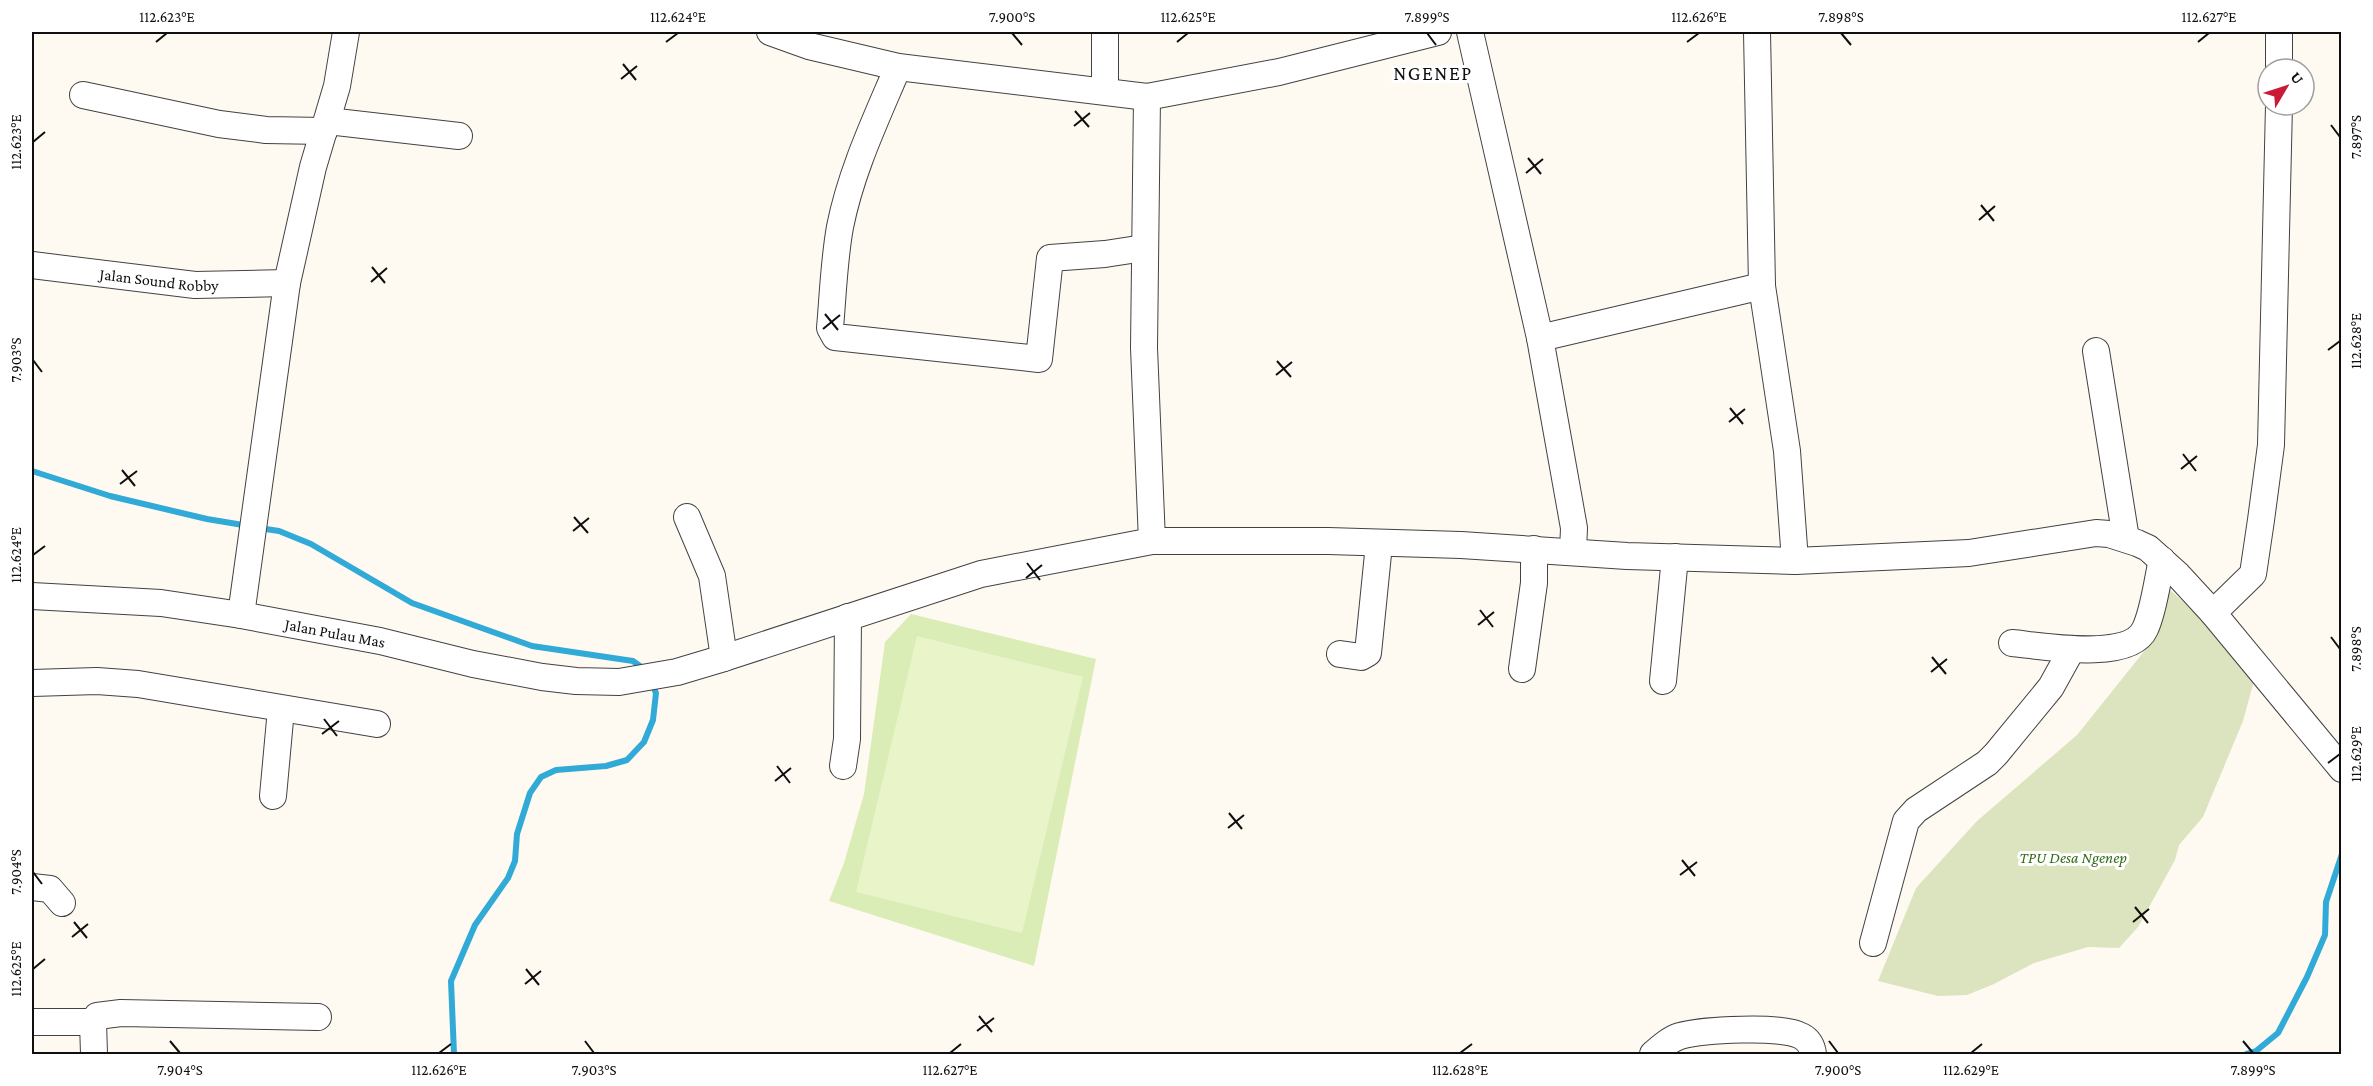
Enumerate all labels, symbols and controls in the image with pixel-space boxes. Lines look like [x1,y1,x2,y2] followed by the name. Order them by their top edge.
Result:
[139,9,195,25] text: 112.623°E
[650,9,706,25] text: 112.624°E
[989,9,1035,25] text: 7.900°S
[1160,9,1216,25] text: 112.625°E
[1405,9,1450,25] text: 7.899°S
[1671,9,1727,25] text: 112.626°E
[1818,9,1864,25] text: 7.898°S
[2182,9,2237,25] text: 112.627°E
[2256,57,2316,117] north arrow
[1393,62,1473,84] district label: NGENEP
[2287,68,2307,88] text: U
[8,114,24,170] text: 112.623°E
[2348,115,2364,159] text: 7.897°S
[96,265,219,295] street label: Jalan Sound Robby
[2348,313,2364,369] text: 112.628°E
[8,338,24,382] text: 7.903°S
[8,527,24,583] text: 112.624°E
[281,615,387,651] street label: Jalan Pulau Mas
[2348,626,2364,672] text: 7.898°S
[2348,726,2364,782] text: 112.629°E
[8,849,24,895] text: 7.904°S
[2019,849,2127,867] park label: TPU Desa Ngenep
[8,941,24,997] text: 112.625°E
[157,1062,203,1078] text: 7.904°S
[411,1062,467,1078] text: 112.626°E
[572,1062,616,1078] text: 7.903°S
[923,1062,978,1078] text: 112.627°E
[1432,1062,1488,1078] text: 112.628°E
[1815,1062,1861,1078] text: 7.900°S
[1943,1062,1999,1078] text: 112.629°E
[2231,1062,2276,1078] text: 7.899°S

